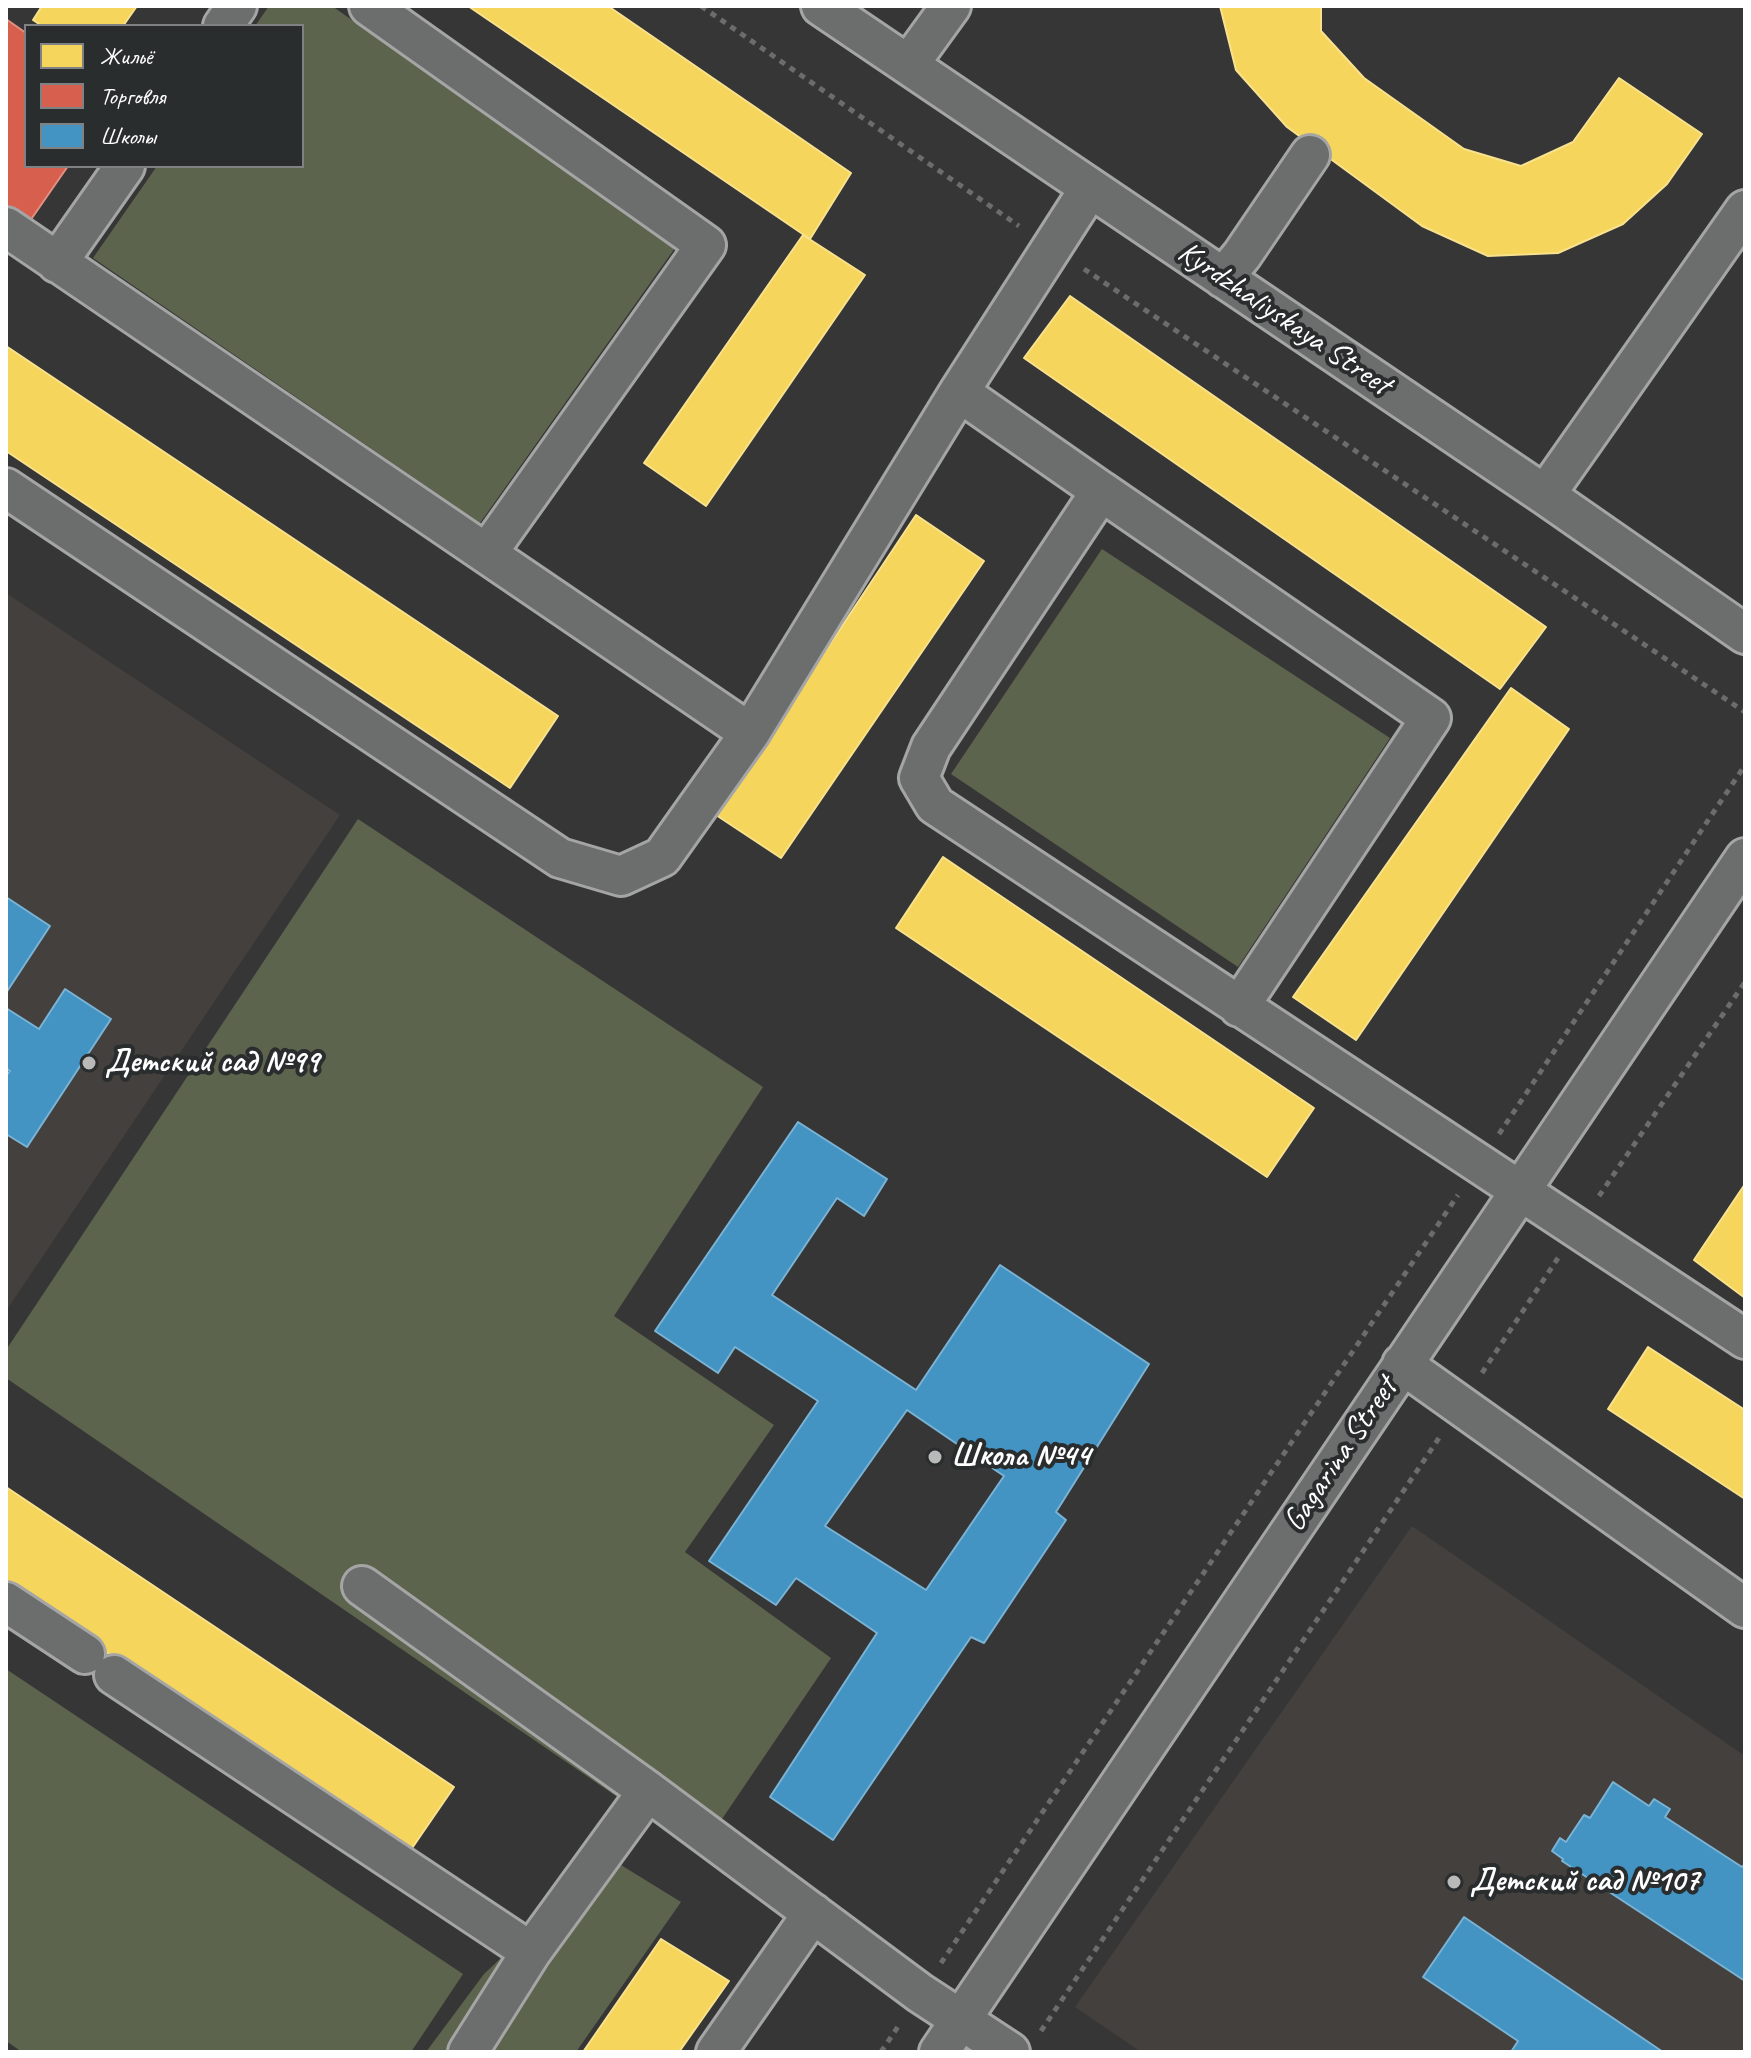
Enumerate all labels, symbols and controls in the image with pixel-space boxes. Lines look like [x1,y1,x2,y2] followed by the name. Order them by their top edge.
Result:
[24,24,304,168] legend
[100,41,152,71] text: Жильё
[100,81,165,111] text: Торговля
[100,121,156,151] text: Школы
[1170,234,1398,404] street label: Kyrdzhaliyskaya Street
[105,1044,319,1082] place label: Детский сад №99
[80,1054,98,1072] marker: Детский сад №99
[1276,1371,1406,1539] street label: Gagarina Street
[951,1438,1090,1476] place label: Школа №44
[926,1448,944,1466] marker: Школа №44
[1470,1863,1699,1901] place label: Детский сад №107
[1445,1873,1463,1891] marker: Детский сад №107

